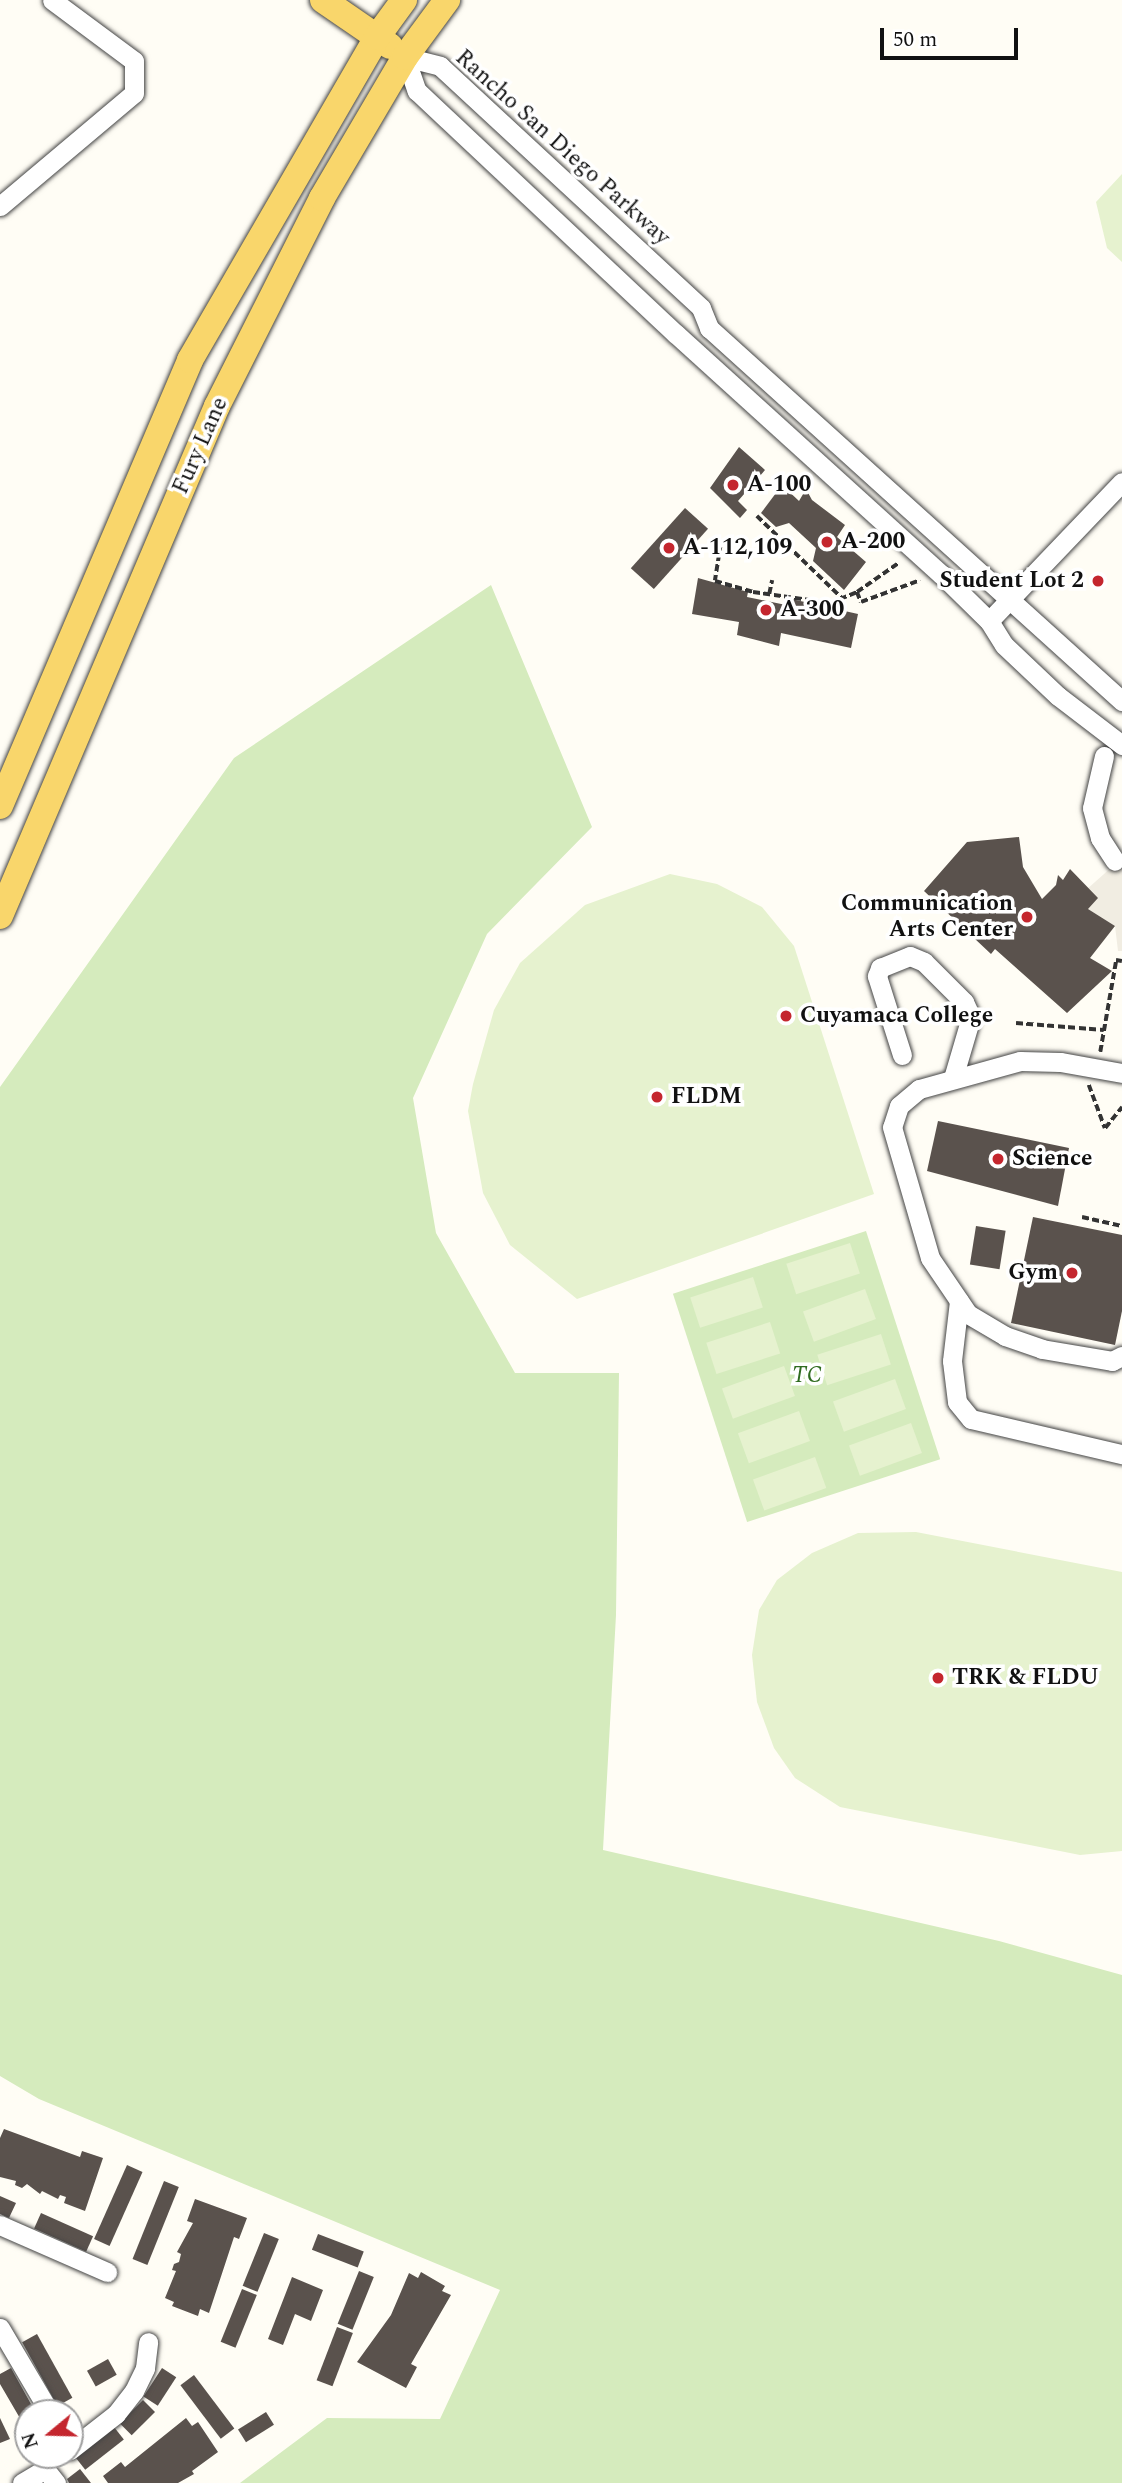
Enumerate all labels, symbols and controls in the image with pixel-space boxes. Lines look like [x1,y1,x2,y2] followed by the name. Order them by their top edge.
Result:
[884,14,1022,58] scale bar
[893,24,937,56] text: 50 m
[449,44,675,252] street label: Rancho San Diego Parkway
[167,393,235,499] street label: Fury Lane
[747,471,811,499] place label: A-100
[725,477,741,493] marker: A-100
[841,528,905,556] place label: A-200
[683,534,792,562] place label: A-112,109
[819,534,835,550] marker: A-200
[661,540,677,556] marker: A-112,109
[940,567,1084,595] place label: Student Lot 2
[1090,573,1106,589] marker: Student Lot 2
[780,596,844,624] place label: A-300
[758,602,774,618] marker: A-300
[841,890,1013,944] place label: Communication Arts Center
[1019,909,1035,925] marker: Communication Arts Center
[800,1002,993,1030] place label: Cuyamaca College
[778,1008,794,1024] marker: Cuyamaca College
[671,1083,742,1111] place label: FLDM
[649,1089,665,1105] marker: FLDM
[1012,1145,1092,1173] place label: Science
[990,1151,1006,1167] marker: Science
[1008,1259,1058,1287] place label: Gym
[1064,1265,1080,1281] marker: Gym
[792,1362,822,1390] park label: TC
[952,1664,1099,1692] place label: TRK & FLDU
[930,1670,946,1686] marker: TRK & FLDU
[14,2399,84,2469] north arrow
[14,2428,47,2452] text: N

